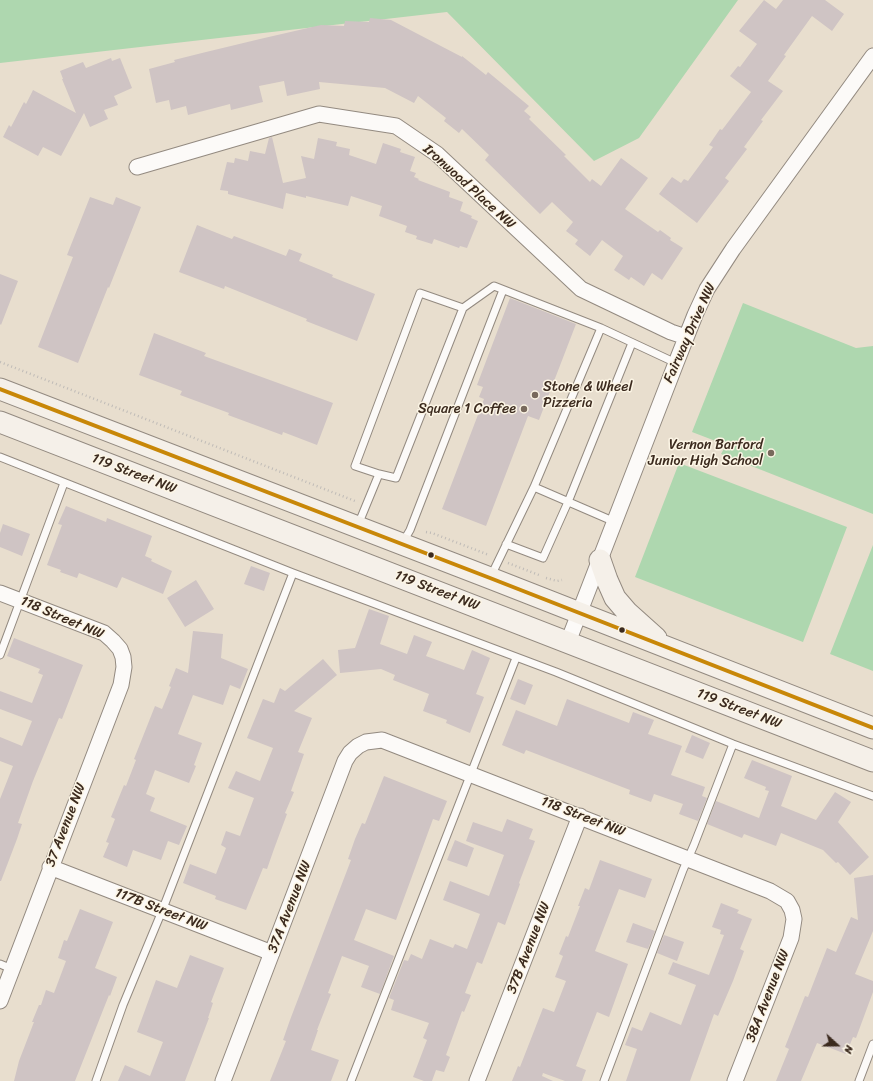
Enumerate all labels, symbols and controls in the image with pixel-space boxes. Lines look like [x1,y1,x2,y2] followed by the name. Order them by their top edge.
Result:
[419,141,519,233] street label: Ironwood Place NW
[660,280,720,386] street label: Fairway Drive NW
[543,379,632,412] place label: Stone & Wheel Pizzeria
[530,390,540,400] marker: Stone & Wheel Pizzeria
[418,401,516,417] place label: Square 1 Coffee
[519,404,529,414] marker: Square 1 Coffee
[648,437,763,470] place label: Vernon Barford Junior High School
[766,448,776,458] marker: Vernon Barford Junior High School
[89,450,179,498] street label: 119 Street NW
[426,550,436,560] unlabelled marker
[392,567,482,615] street label: 119 Street NW
[18,593,106,643] street label: 118 Street NW
[617,625,627,635] unlabelled marker
[694,685,784,733] street label: 119 Street NW
[42,781,90,869] street label: 37 Avenue NW
[538,793,628,841] street label: 118 Street NW
[265,858,315,956] street label: 37A Avenue NW
[112,885,210,935] street label: 117B Street NW
[504,900,554,996] street label: 37B Avenue NW
[743,947,793,1045] street label: 38A Avenue NW
[817,1025,857,1065] north arrow
[838,1043,859,1056] text: N

